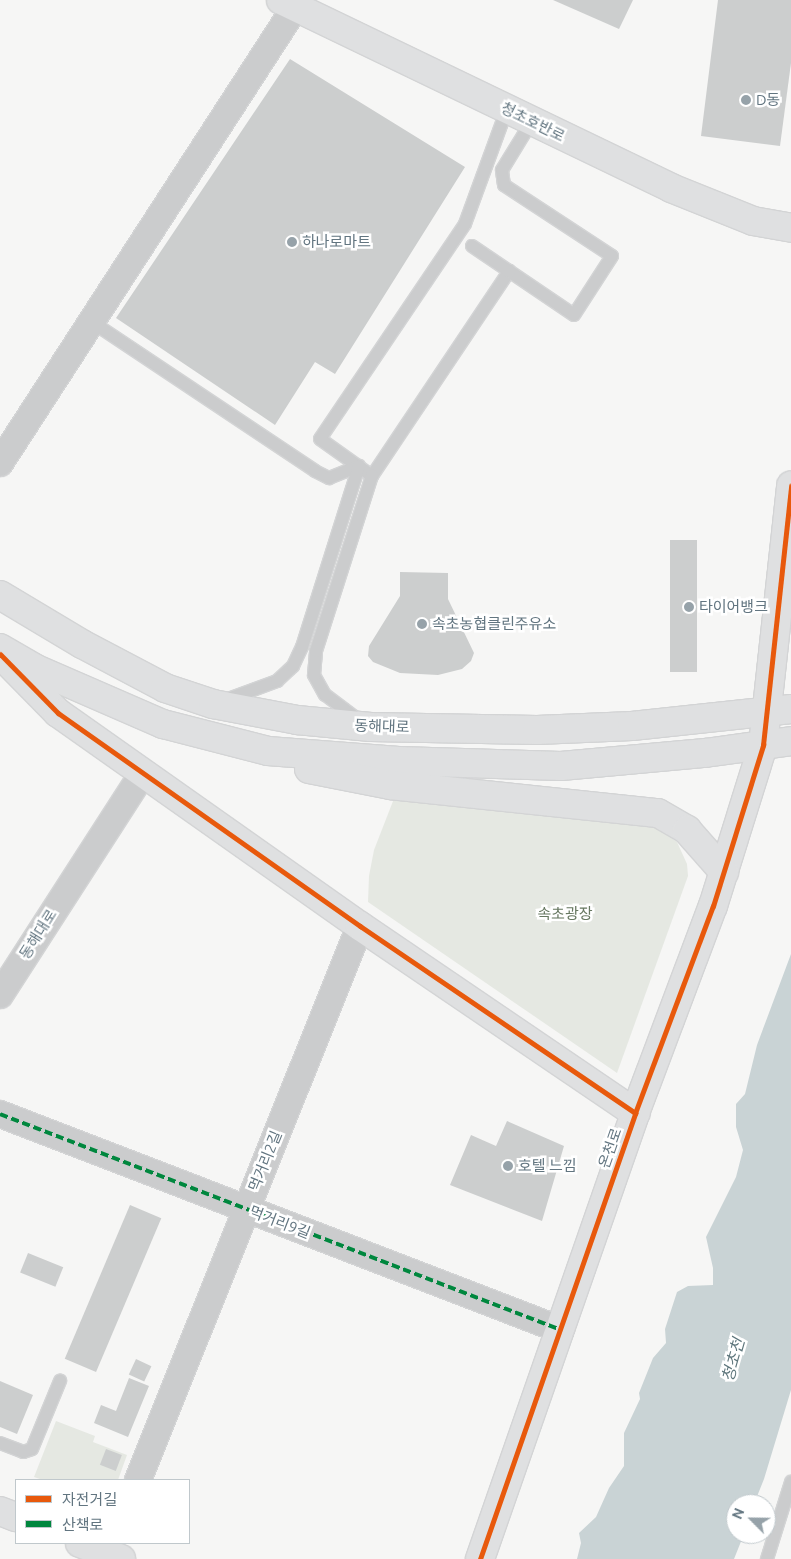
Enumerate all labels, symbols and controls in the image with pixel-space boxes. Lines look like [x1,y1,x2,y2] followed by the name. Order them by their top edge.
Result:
[756,91,780,109] place label: D동
[740,94,752,106] marker: D동
[498,99,568,145] street label: 청초호반로
[302,233,371,251] place label: 하나로마트
[286,236,298,248] marker: 하나로마트
[699,598,768,616] place label: 타이어뱅크
[683,601,695,613] marker: 타이어뱅크
[432,615,556,633] place label: 속초농협클린주유소
[416,618,428,630] marker: 속초농협클린주유소
[354,716,410,736] street label: 동해대로
[537,905,593,923] park label: 속초광장
[16,906,60,962] street label: 동해대로
[595,1125,625,1171] street label: 온천로
[245,1128,285,1194] street label: 먹거리2길
[518,1157,577,1175] place label: 호텔 느낌
[502,1160,514,1172] marker: 호텔 느낌
[247,1202,313,1242] street label: 먹거리9길
[718,1336,748,1384] water label: 청초천
[15,1479,190,1544] legend
[62,1491,117,1508] text: 자전거길
[726,1494,776,1544] north arrow
[729,1506,748,1521] text: N
[62,1516,103,1533] text: 산책로

